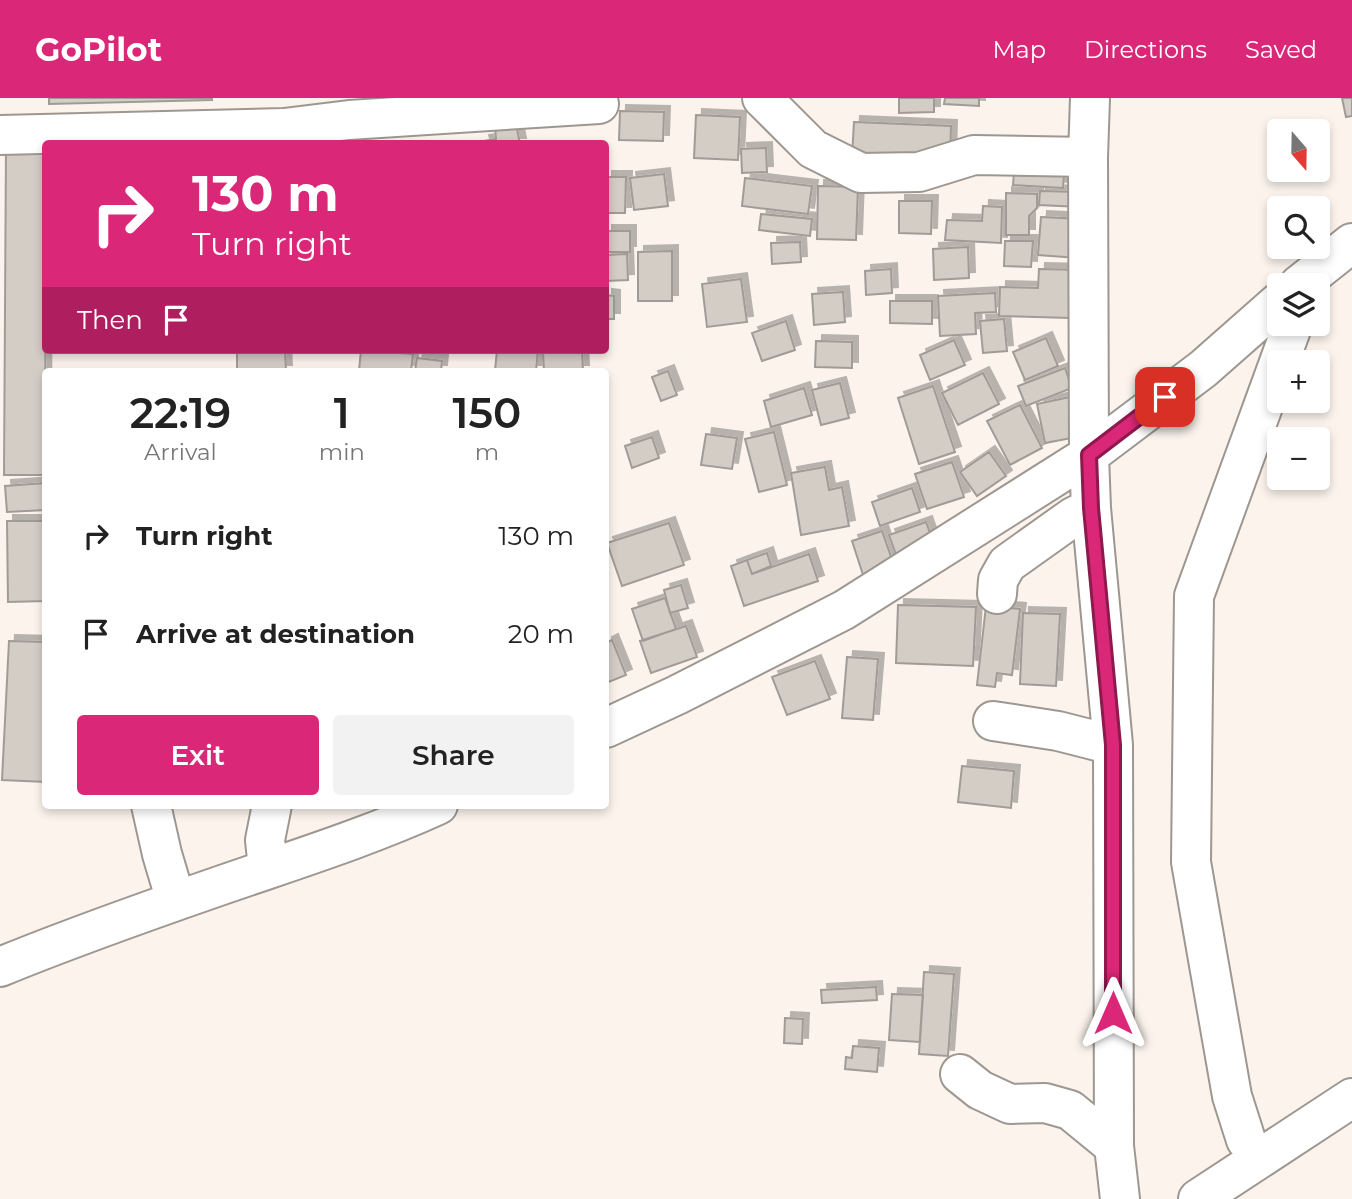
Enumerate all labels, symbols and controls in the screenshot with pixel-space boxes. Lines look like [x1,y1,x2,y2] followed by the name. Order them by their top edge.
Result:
[35,29,162,69] text: GoPilot
[993,35,1046,64] text: Map
[1084,35,1207,64] text: Directions
[1245,35,1317,64] text: Saved
[1267,119,1330,182] north arrow
[1267,119,1330,490] map controls
[192,164,339,223] text: 130 m
[77,168,168,259] icon: right
[1267,196,1330,259] button: search
[192,224,352,263] text: Turn right
[1267,273,1330,336] button: layers
[157,301,195,339] icon: arrive
[77,304,143,336] text: Then
[1267,350,1330,413] button: +
[1135,367,1195,427] pin
[1146,378,1184,416] icon: arrive
[130,387,231,439] text: 22:19
[334,387,350,439] text: 1
[453,387,521,439] text: 150
[1267,427,1330,490] button: −
[144,438,217,466] text: Arrival
[319,438,365,466] text: min
[475,438,499,466] text: m
[77,517,115,555] icon: right
[136,520,272,552] text: Turn right
[498,520,574,552] text: 130 m
[77,615,115,653] icon: arrive
[136,618,415,650] text: Arrive at destination
[508,618,574,650] text: 20 m
[77,715,319,795] button: Exit
[333,715,574,795] button: Share
[1076,976,1150,1050] position arrow

